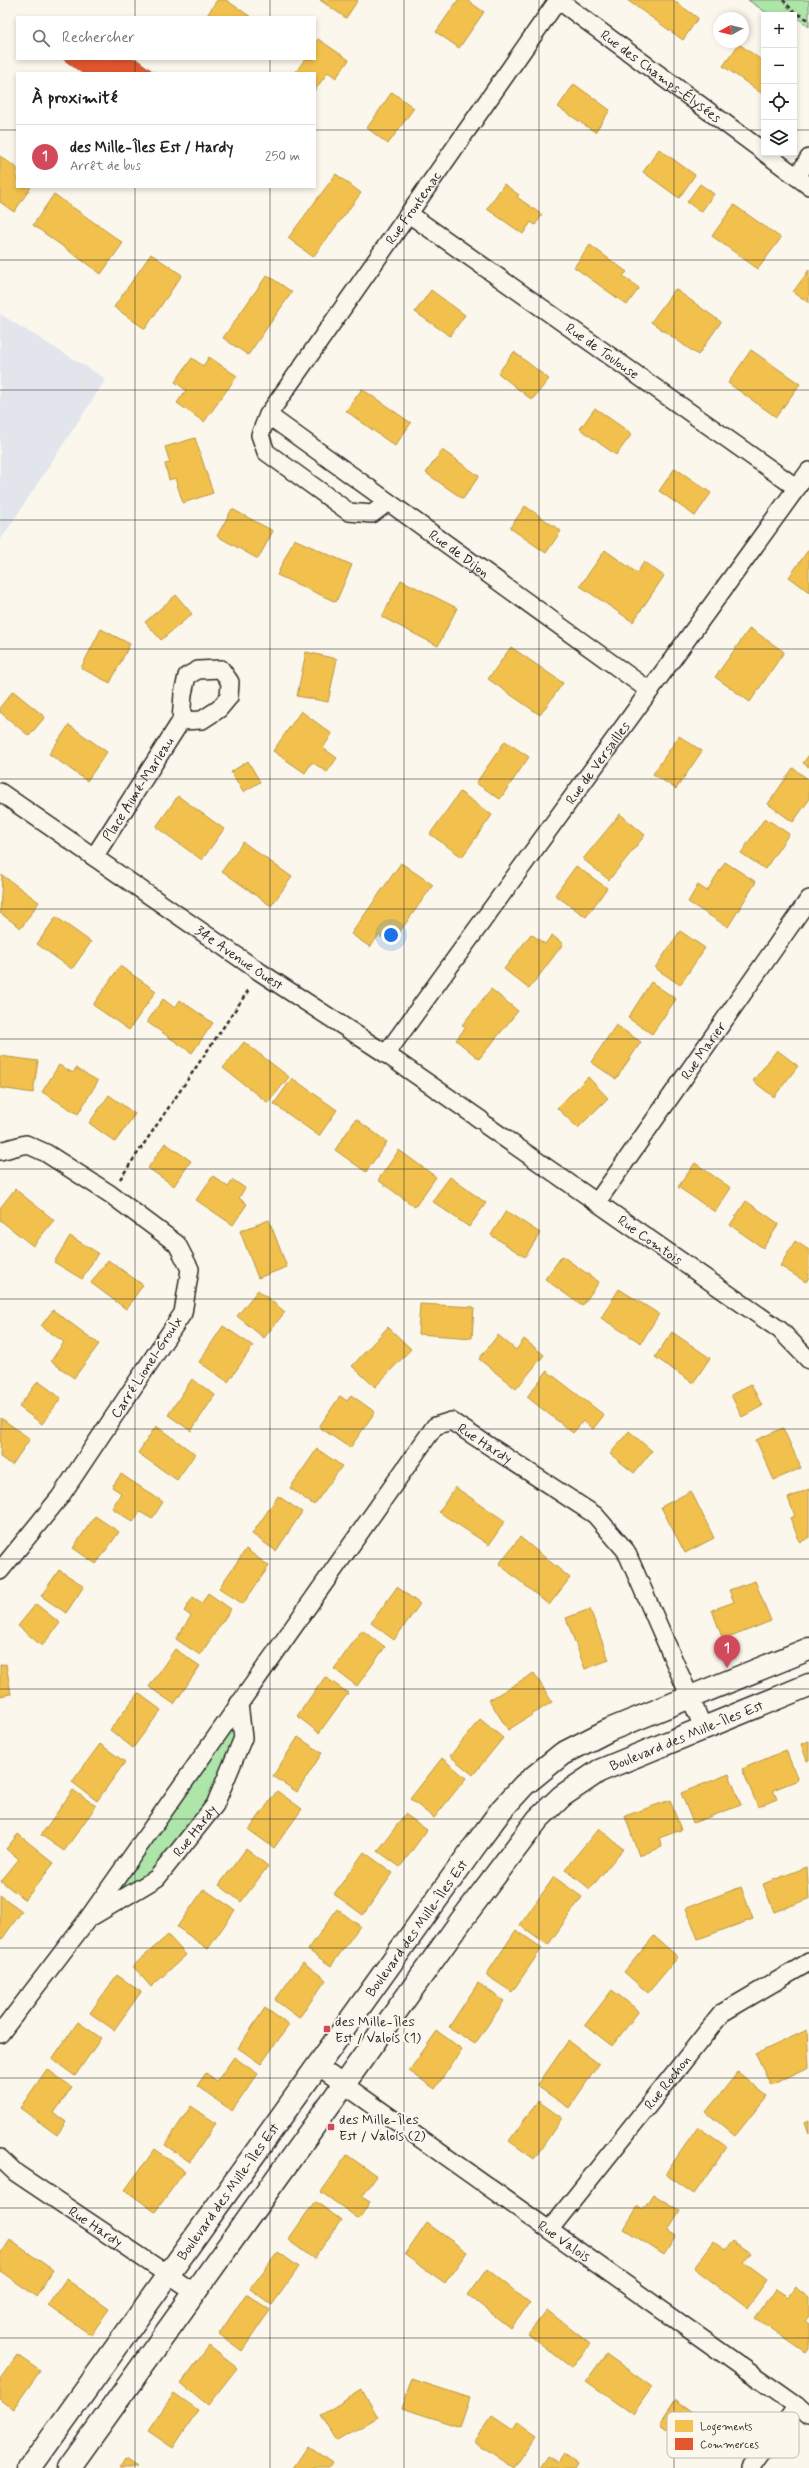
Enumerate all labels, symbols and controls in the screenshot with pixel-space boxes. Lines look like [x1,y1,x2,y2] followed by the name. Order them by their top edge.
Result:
[713,12,749,48] north arrow
[761,12,797,156] map controls
[761,12,797,48] button: +
[16,16,316,60] search box
[596,26,724,127] street label: Rue des Champs-Élysées
[30,27,52,49] icon: search
[62,28,135,48] text: Rechercher
[761,48,797,84] button: −
[761,84,797,120] button: locate
[32,87,117,109] text: À proximité
[761,120,797,156] button: layers
[70,138,233,158] text: des Mille-Îles Est / Hardy
[42,148,48,165] text: 1
[265,148,300,165] text: 250 m
[70,158,141,175] text: Arrêt de bus
[382,168,446,248] street label: Rue Frontenac
[562,319,642,384] street label: Rue de Toulouse
[425,526,493,582] street label: Rue de Dijon
[562,718,634,808] street label: Rue de Versailles
[99,734,178,845] street label: Place Aimé-Marleau
[191,922,286,995] street label: 34e Avenue Ouest
[381,925,401,945] your location
[677,1018,731,1084] street label: Rue Marier
[614,1212,686,1269] street label: Rue Comtois
[107,1313,187,1422] street label: Carré Lionel-Groulx
[454,1420,515,1468] street label: Rue Hardy
[714,1635,740,1668] pin: 1
[607,1697,766,1776] street label: Boulevard des Mille-Îles Est
[169,1802,222,1861] street label: Rue Hardy
[362,1856,472,2001] street label: Boulevard des Mille-Îles Est
[335,2013,421,2047] place label: des Mille-Îles Est / Valois (1)
[322,2024,332,2034] marker: des Mille-Îles Est / Valois (1)
[641,2052,695,2114] street label: Rue Rochon
[339,2111,426,2145] place label: des Mille-Îles Est / Valois (2)
[173,2120,284,2264] street label: Boulevard des Mille-Îles Est
[326,2122,336,2132] marker: des Mille-Îles Est / Valois (2)
[65,2203,126,2252] street label: Rue Hardy
[534,2217,594,2267] street label: Rue Valois
[667,2412,799,2458] legend
[700,2420,752,2436] text: Logements
[700,2438,759,2452] text: Commerces

